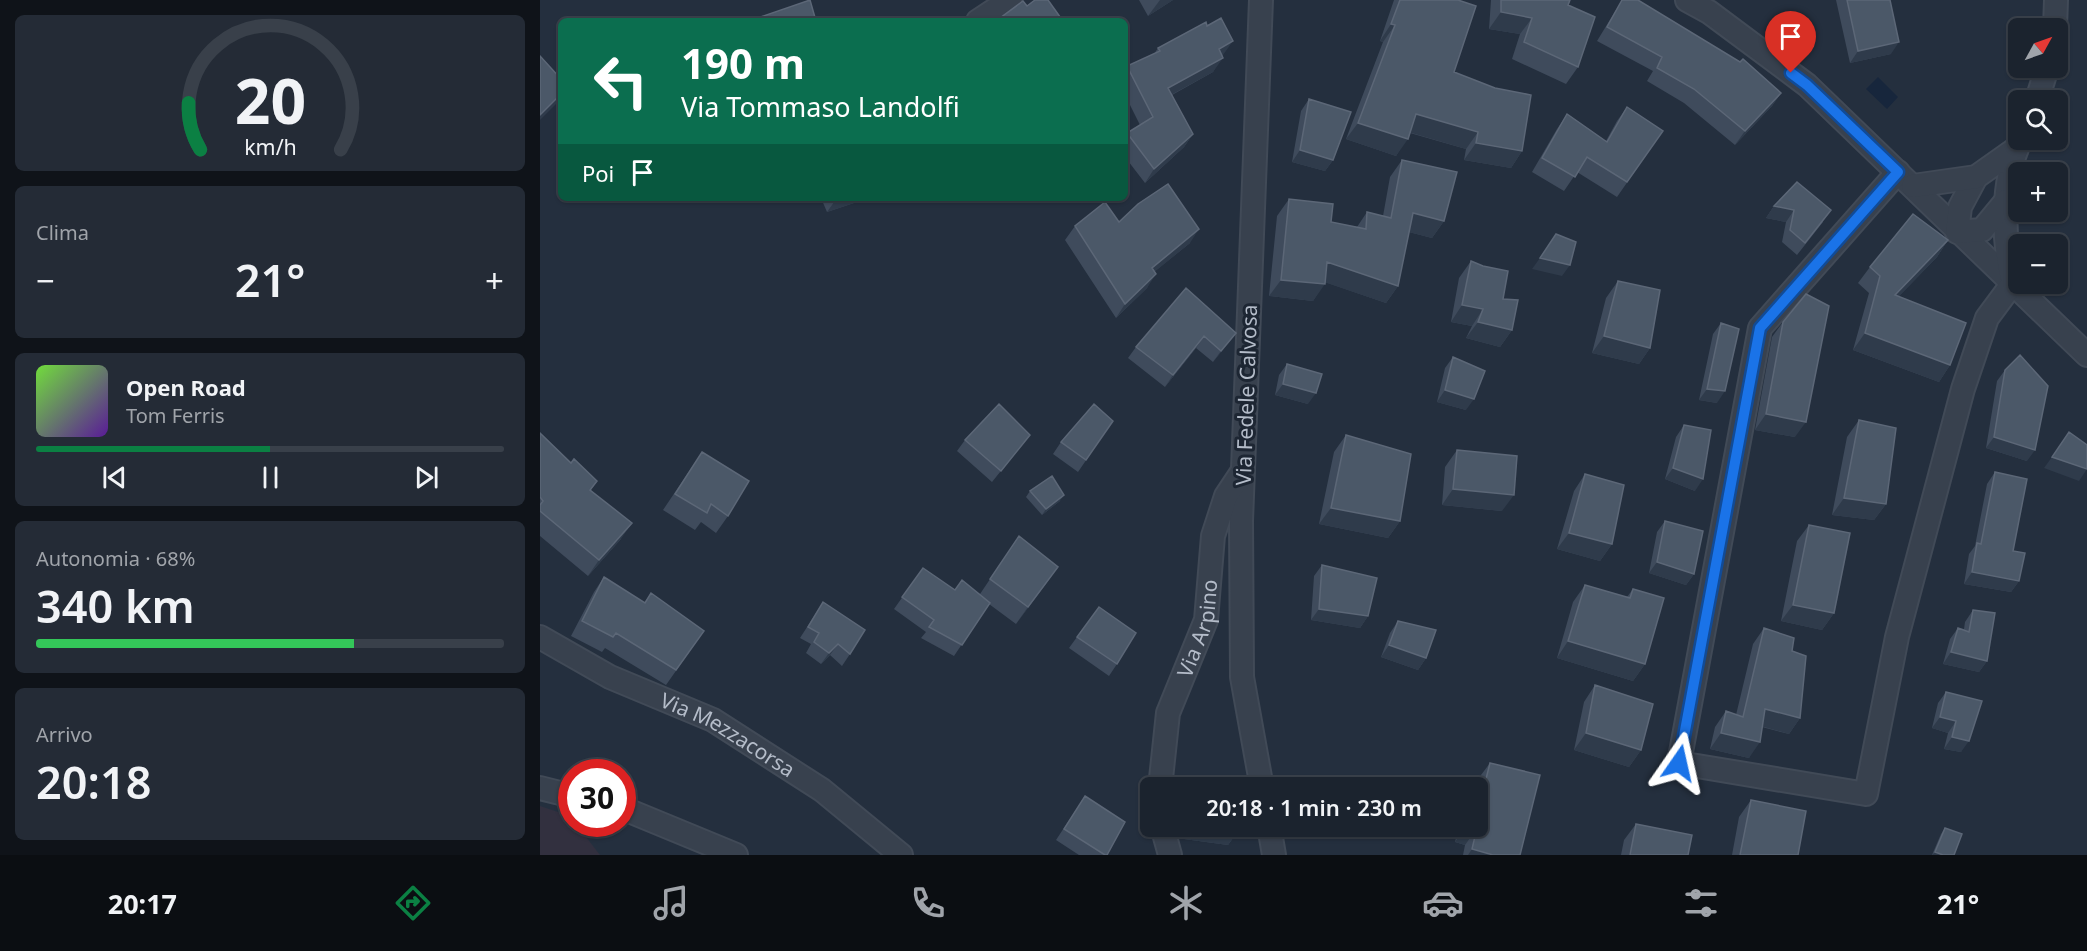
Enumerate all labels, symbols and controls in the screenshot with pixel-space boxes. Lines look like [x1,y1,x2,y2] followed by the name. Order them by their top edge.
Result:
[1765,11,1816,73] pin
[2008,18,2068,78] north arrow
[2008,18,2068,294] map controls
[1774,20,1807,53] icon: arrive
[681,34,805,91] text: 190 m
[582,42,660,120] icon: left
[234,57,306,142] text: 20
[681,88,960,125] text: Via Tommaso Landolfi
[2008,90,2068,150] button: search
[244,132,296,161] text: km/h
[626,156,659,189] icon: arrive
[582,158,614,188] text: Poi
[2008,162,2068,222] button: +
[36,219,89,246] text: Clima
[2008,234,2068,294] button: −
[235,249,305,310] text: 21°
[36,258,55,303] text: −
[485,258,504,303] text: +
[1229,304,1263,486] street label: Via Fedele Calvosa
[126,372,246,402] text: Open Road
[126,402,225,429] text: Tom Ferris
[98,461,131,494] icon: previous
[254,461,287,494] icon: pause
[410,461,443,494] icon: next
[36,545,195,572] text: Autonomia · 68%
[36,575,195,636] text: 340 km
[1170,578,1223,681] street label: Via Arpino
[656,686,801,783] street label: Via Mezzacorsa
[36,721,93,748] text: Arrivo
[1647,731,1711,795] position arrow
[36,751,151,812] text: 20:18
[558,759,636,837] speed limit sign: 30
[1206,792,1422,822] text: 20:18 · 1 min · 230 m
[392,882,434,924] icon: directions
[650,882,692,924] icon: music
[907,882,949,924] icon: phone
[1165,882,1207,924] icon: climate
[1422,882,1464,924] icon: car
[1680,882,1722,924] icon: filters
[108,885,177,922] text: 20:17
[1937,885,1979,922] text: 21°

